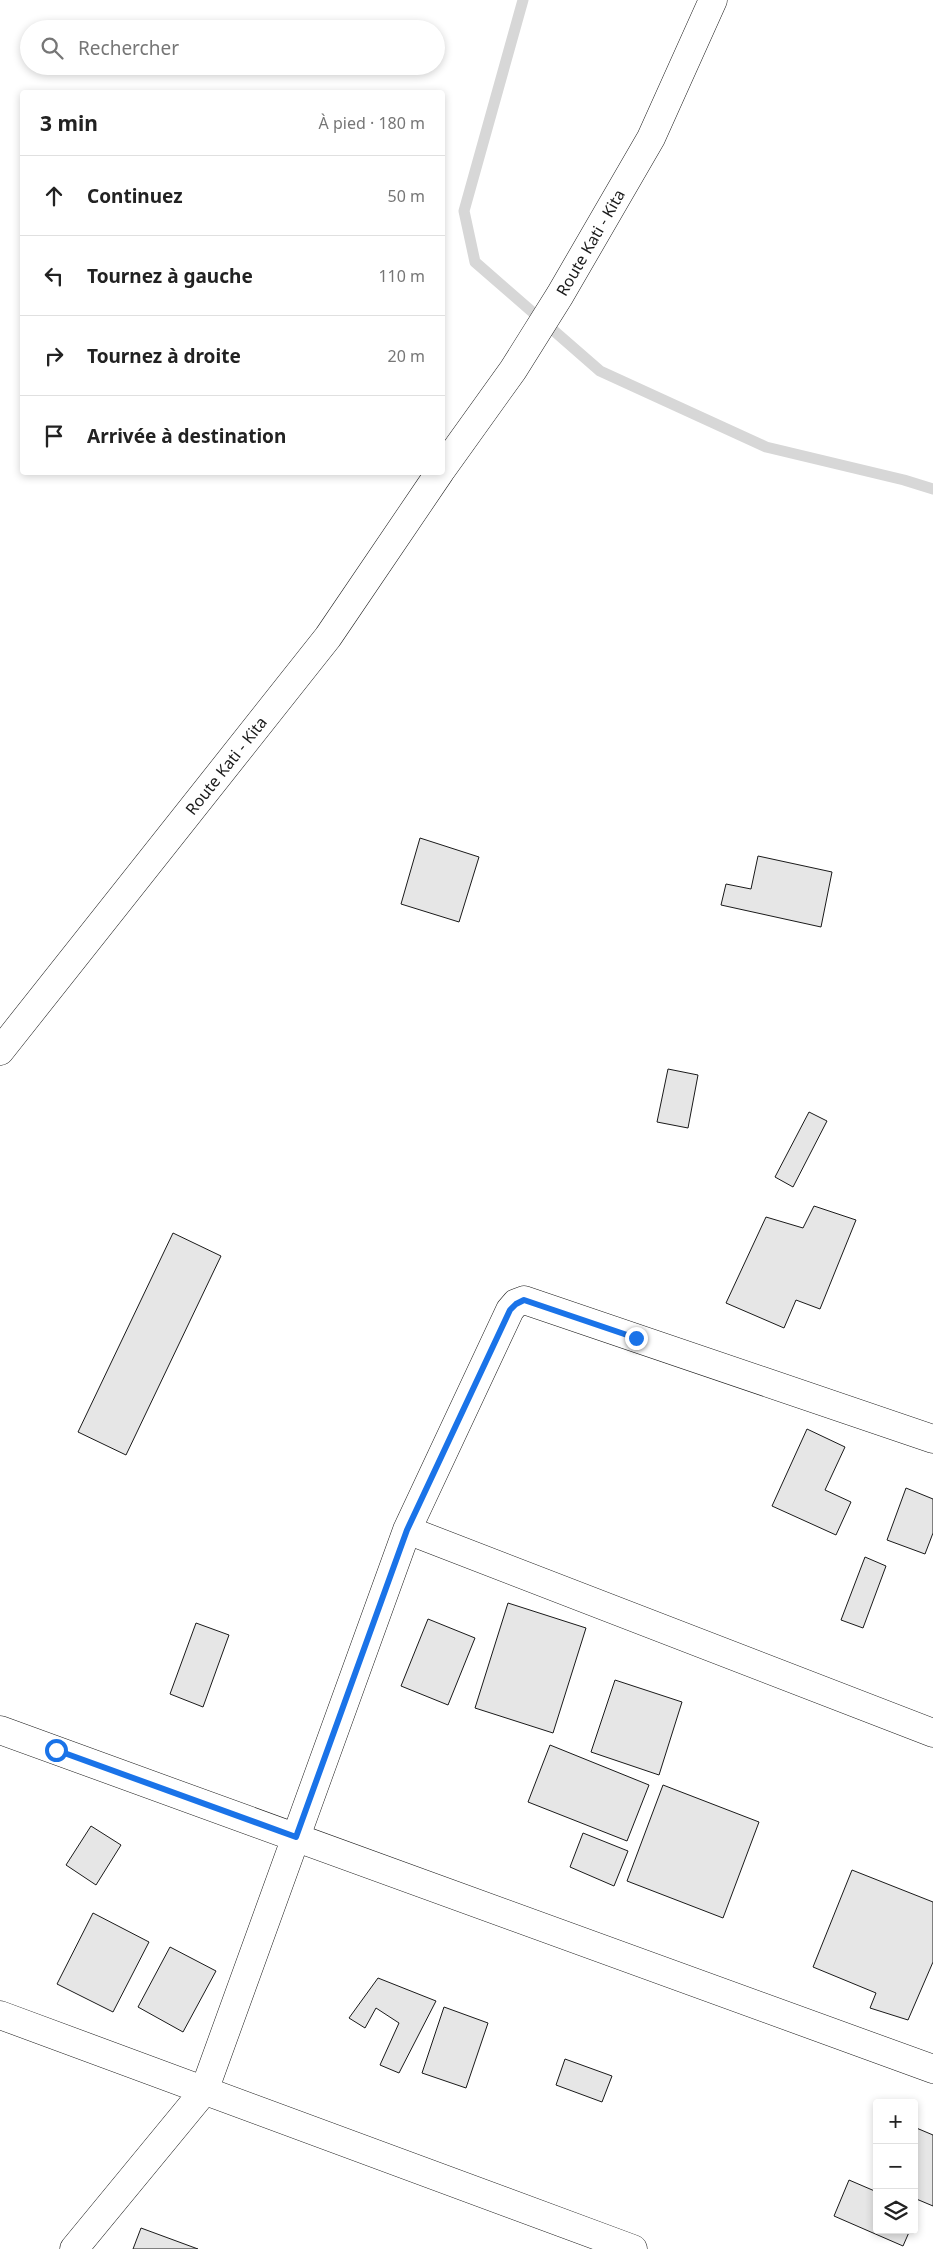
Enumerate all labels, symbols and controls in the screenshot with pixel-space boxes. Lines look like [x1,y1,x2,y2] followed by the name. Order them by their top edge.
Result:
[20,20,445,75] search box
[38,34,66,62] icon: search
[78,35,179,61] text: Rechercher
[40,109,98,137] text: 3 min
[319,112,425,134] text: À pied · 180 m
[40,182,68,210] icon: ahead
[87,183,183,209] text: Continuez
[388,185,425,207] text: 50 m
[551,185,630,300] street label: Route Kati - Kita
[40,262,68,290] icon: left
[87,263,253,289] text: Tournez à gauche
[378,265,425,287] text: 110 m
[40,342,68,370] icon: right
[87,343,241,369] text: Tournez à droite
[388,345,425,367] text: 20 m
[40,422,68,450] icon: arrive
[87,423,286,449] text: Arrivée à destination
[180,712,272,819] street label: Route Kati - Kita
[625,1327,648,1350] route end
[45,1739,68,1762] route start
[873,2099,918,2234] map controls
[873,2099,918,2144] button: +
[873,2144,918,2189] button: −
[873,2189,918,2234] button: layers

